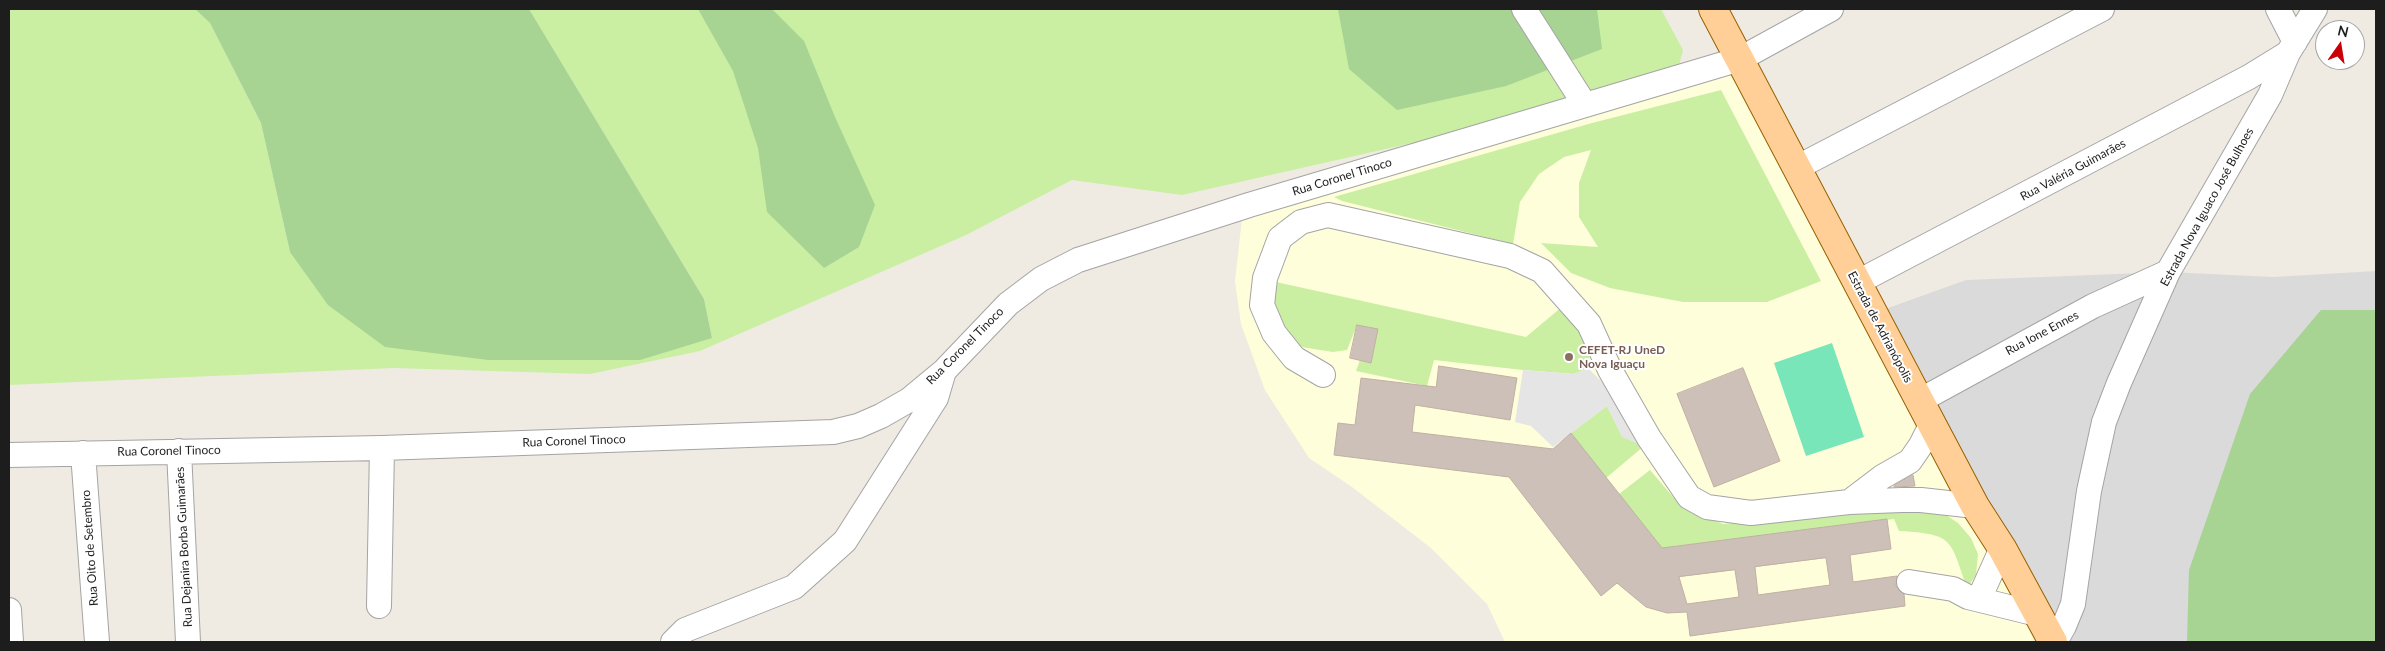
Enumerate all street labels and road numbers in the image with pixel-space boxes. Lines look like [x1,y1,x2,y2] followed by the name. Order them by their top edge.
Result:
[2157,125,2257,289] street label: Estrada Nova Iguaco José Bulhoes
[2018,136,2128,204] street label: Rua Valéria Guimarães
[1290,155,1394,199] street label: Rua Coronel Tinoco
[1844,269,1916,385] street label: Estrada de Adrianópolis
[923,304,1007,388] street label: Rua Coronel Tinoco
[2003,308,2081,358] street label: Rua Ione Ennes
[522,432,626,450] street label: Rua Coronel Tinoco
[117,443,221,459] street label: Rua Coronel Tinoco
[173,466,195,628] street label: Rua Dejanira Borba Guimarães
[79,489,101,607] street label: Rua Oito de Setembro

